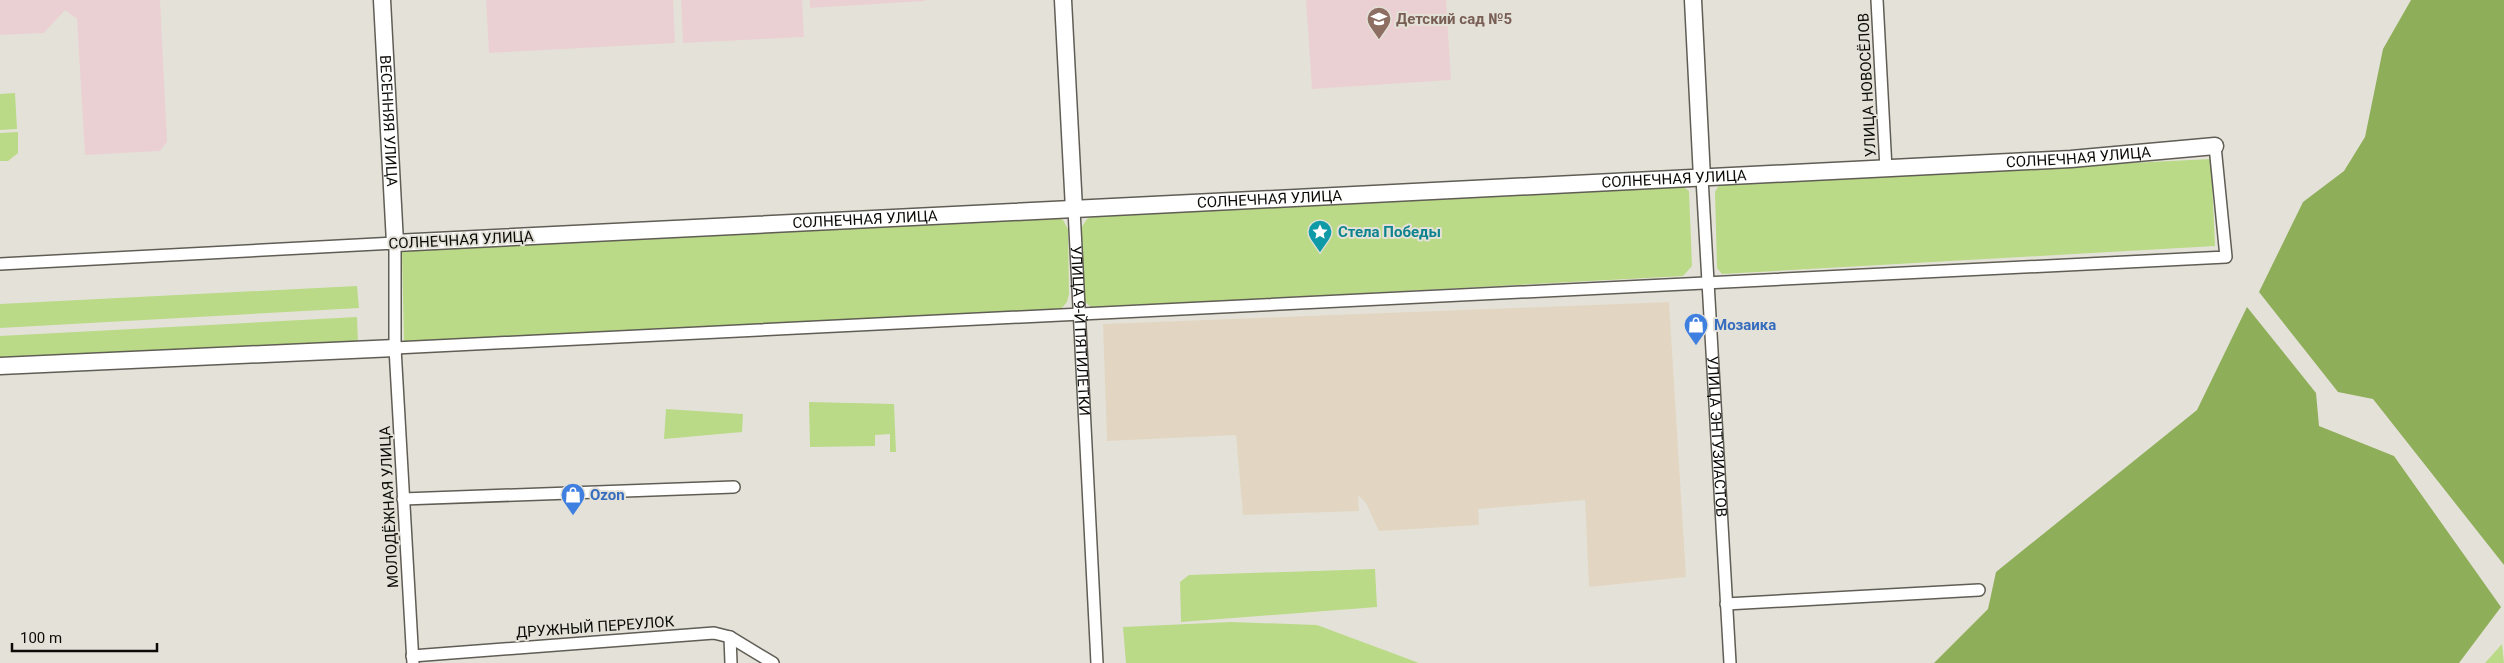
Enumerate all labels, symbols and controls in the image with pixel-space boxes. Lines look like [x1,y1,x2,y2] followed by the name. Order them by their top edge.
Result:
[1366,6,1392,40] school or university icon: Детский сад №5
[1396,10,1512,28] place label: Детский сад №5
[1854,13,1880,157] street label: УЛИЦА НОВОСЁЛОВ
[376,55,401,187] street label: ВЕСЕННЯЯ УЛИЦА
[2006,143,2152,171] street label: СОЛНЕЧНАЯ УЛИЦА
[1601,166,1747,192] street label: СОЛНЕЧНАЯ УЛИЦА
[1197,187,1343,212] street label: СОЛНЕЧНАЯ УЛИЦА
[792,207,938,232] street label: СОЛНЕЧНАЯ УЛИЦА
[1307,219,1333,253] place icon: Стела Победы
[1338,223,1441,241] place label: Стела Победы
[388,227,534,253] street label: СОЛНЕЧНАЯ УЛИЦА
[1067,245,1093,416] street label: УЛИЦА 9-Й ПЯТИЛЕТКИ
[1683,312,1709,346] shop icon: Мозаика
[1714,316,1776,334] place label: Мозаика
[1703,355,1731,518] street label: УЛИЦА ЭНТУЗИАСТОВ
[376,425,402,589] street label: МОЛОДЁЖНАЯ УЛИЦА
[560,482,586,516] shop icon: Ozon
[590,486,625,504] place label: Ozon
[515,612,675,642] street label: ДРУЖНЫЙ ПЕРЕУЛОК
[12,620,158,652] scale bar
[20,629,62,647] text: 100 m

